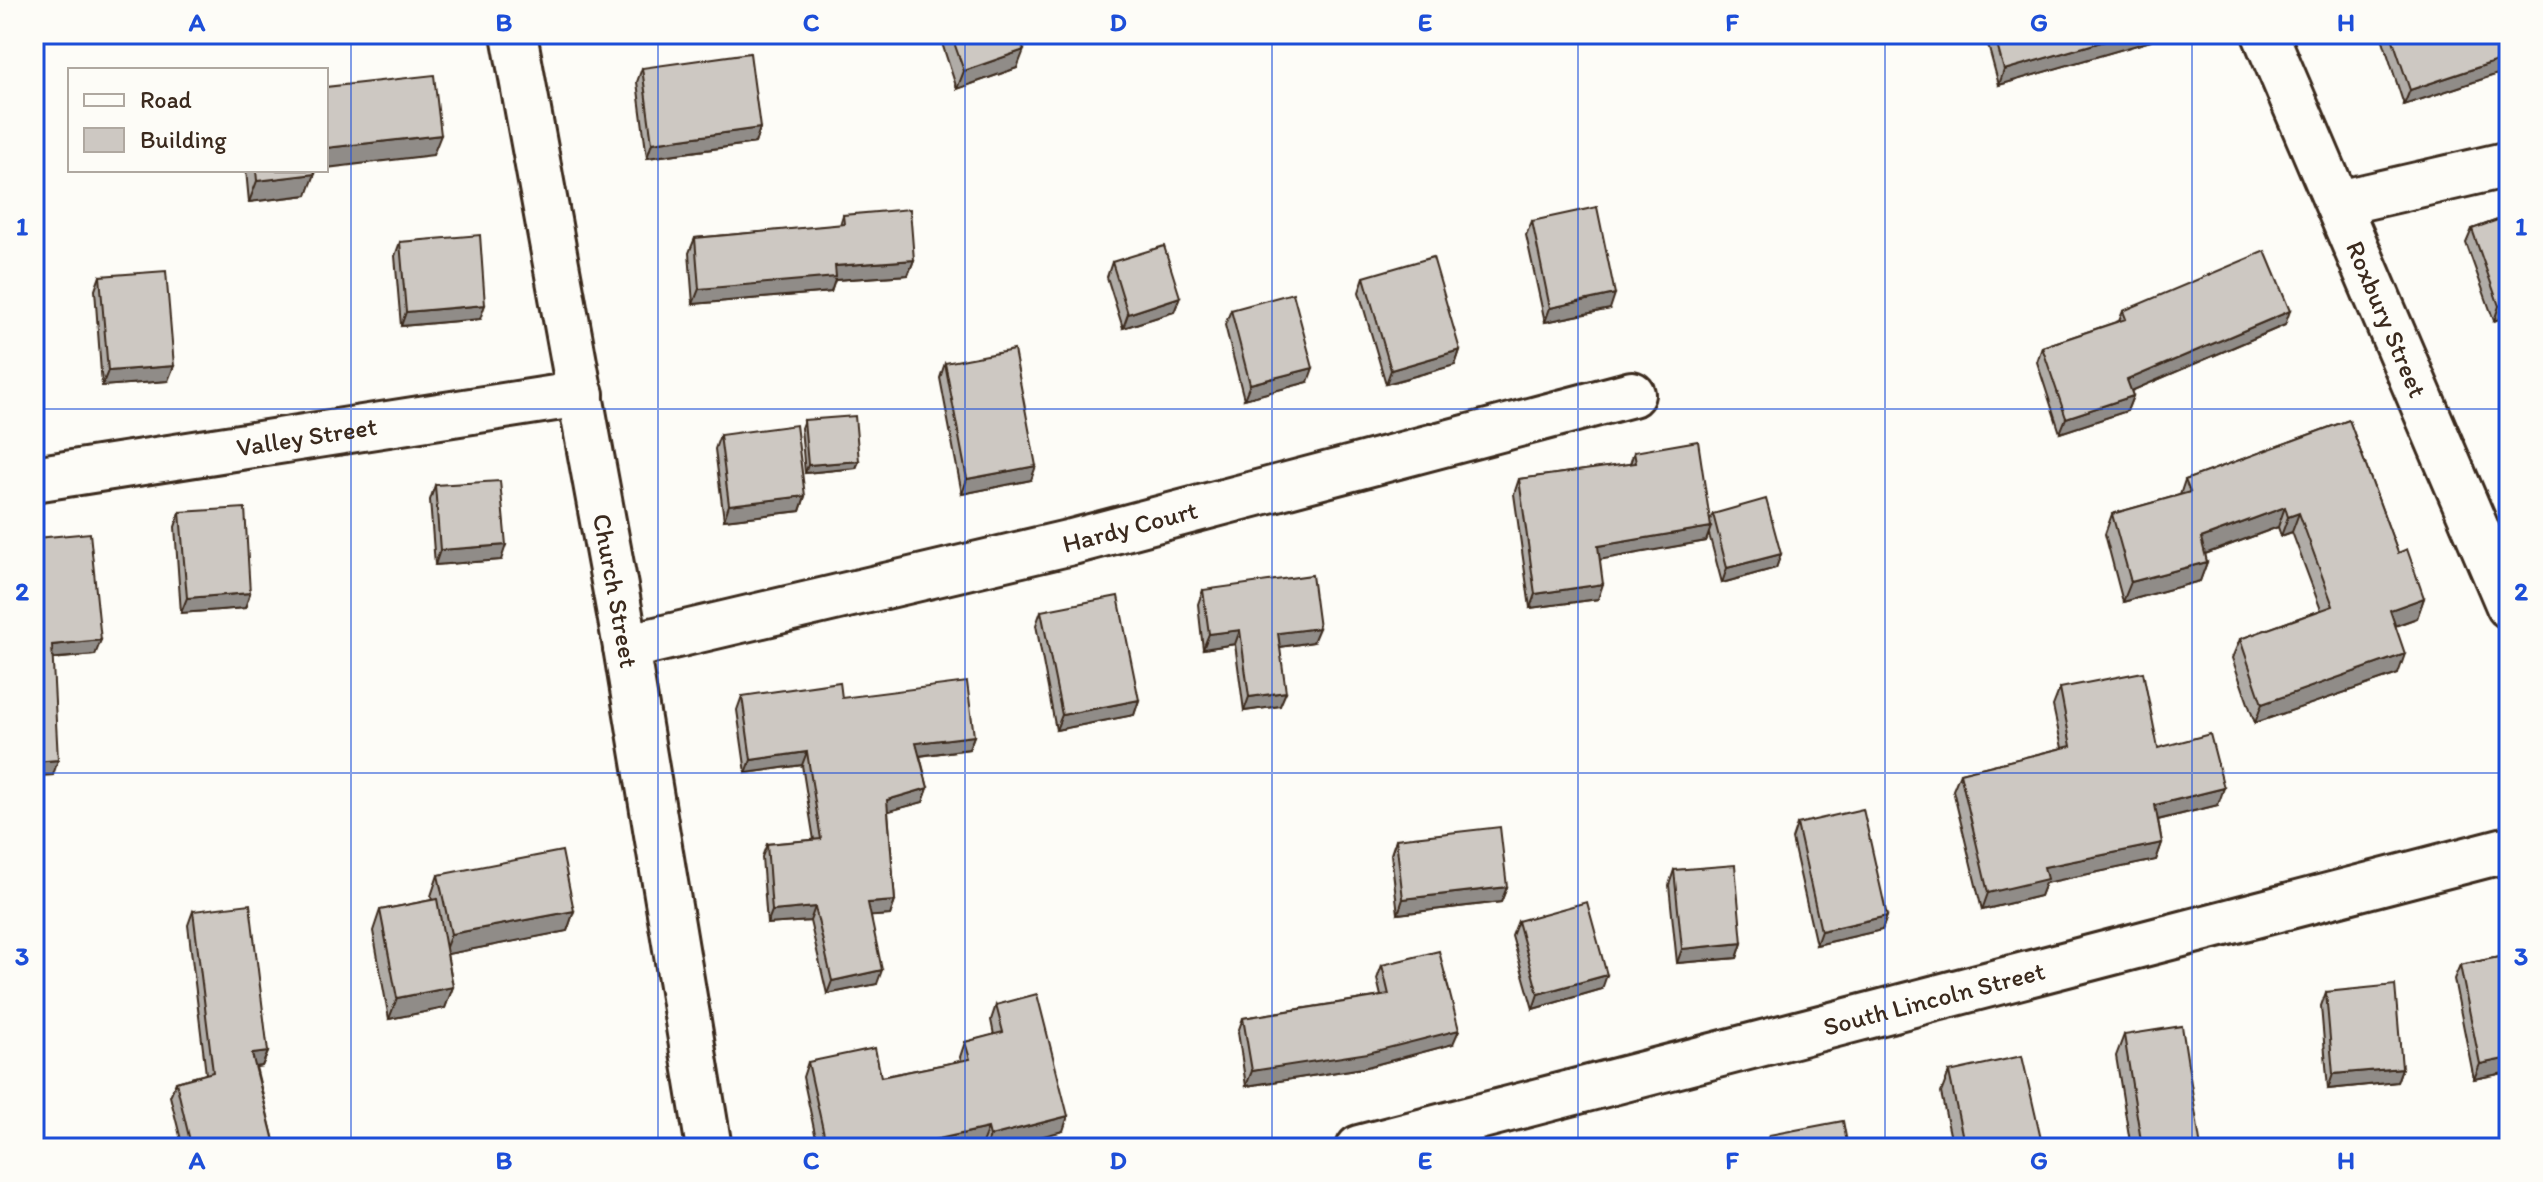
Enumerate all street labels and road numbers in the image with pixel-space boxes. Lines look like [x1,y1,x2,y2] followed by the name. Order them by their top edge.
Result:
[2339,236,2434,402] street label: Roxbury Street
[234,410,380,463] street label: Valley Street
[1059,493,1201,560] street label: Hardy Court
[586,511,645,671] street label: Church Street
[1820,954,2048,1043] street label: South Lincoln Street

